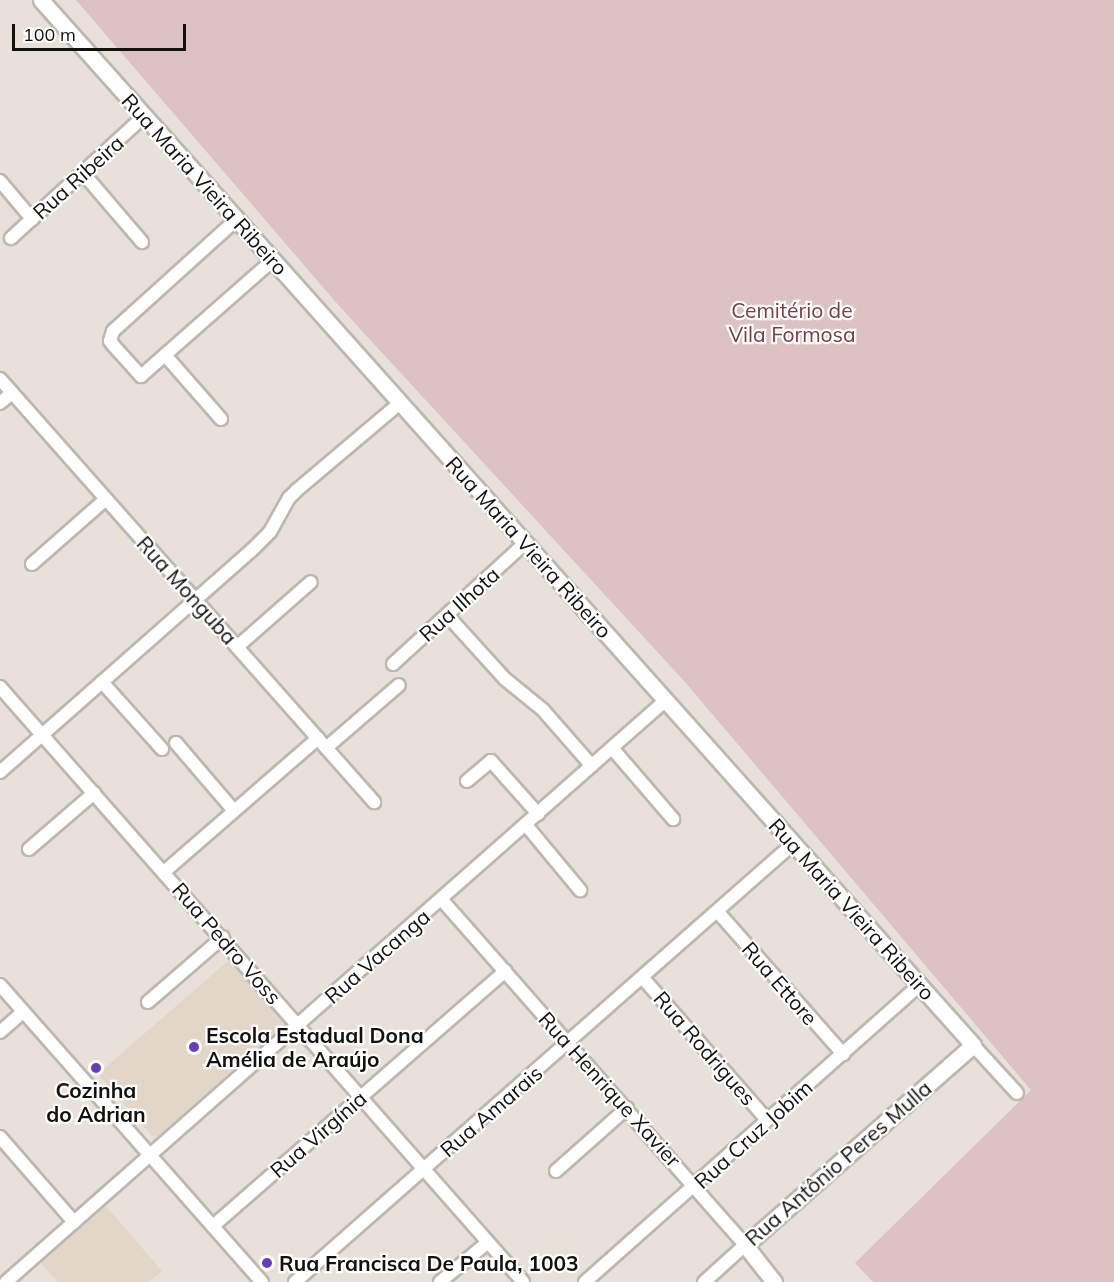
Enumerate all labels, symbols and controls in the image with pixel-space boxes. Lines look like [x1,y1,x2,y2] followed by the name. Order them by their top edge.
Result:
[15,12,189,50] scale bar
[23,23,76,46] text: 100 m
[117,88,293,280] street label: Rua Maria Vieira Ribeiro
[27,130,129,224] street label: Rua Ribeira
[728,297,856,347] park label: Cemitério de Vila Formosa
[441,451,617,643] street label: Rua Maria Vieira Ribeiro
[132,531,242,649] street label: Rua Monguba
[414,561,504,647] street label: Rua Ilhota
[764,813,940,1005] street label: Rua Maria Vieira Ribeiro
[167,877,287,1009] street label: Rua Pedro Voss
[319,903,435,1009] street label: Rua Vacanga
[737,936,823,1030] street label: Rua Ettore
[649,986,761,1110] street label: Rua Rodrigues
[534,1006,686,1172] street label: Rua Henrique Xavier
[206,1022,424,1072] place label: Escola Estadual Dona Amélia de Araújo
[187,1040,201,1054] marker: Escola Estadual Dona Amélia de Araújo
[435,1060,547,1162] street label: Rua Amarais
[89,1061,103,1075] marker: Cozinha do Adrian
[689,1074,817,1194] street label: Rua Cruz Jobim
[740,1075,936,1251] street label: Rua Antônio Peres Mulla
[46,1077,146,1127] place label: Cozinha do Adrian
[265,1085,371,1183] street label: Rua Virgínia
[279,1250,579,1276] place label: Rua Francisca De Paula, 1003
[260,1256,274,1270] marker: Rua Francisca De Paula, 1003

